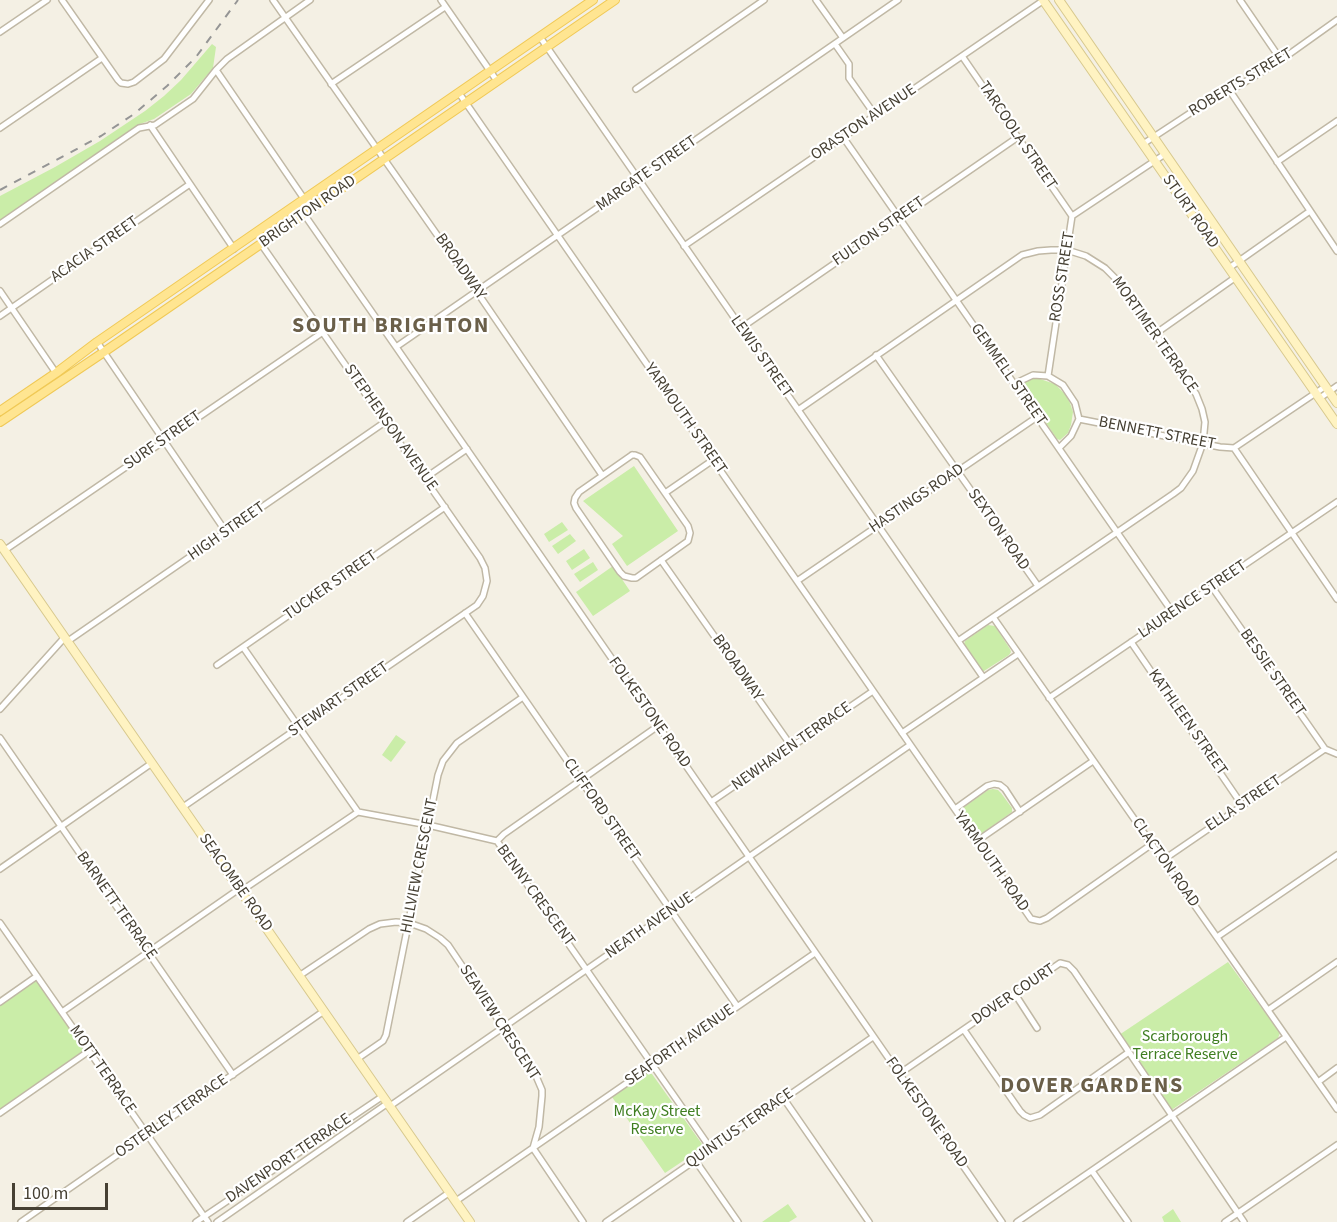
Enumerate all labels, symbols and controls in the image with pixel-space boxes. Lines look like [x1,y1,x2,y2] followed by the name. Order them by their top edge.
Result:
[1186,45,1296,121] street label: ROBERTS STREET
[974,78,1060,194] street label: TARCOOLA STREET
[808,81,920,165] street label: ORASTON AVENUE
[593,132,701,216] street label: MARGATE STREET
[1158,171,1222,253] street label: STURT ROAD
[256,172,360,252] street label: BRIGHTON ROAD
[829,193,929,271] street label: FULTON STREET
[47,213,143,287] street label: ACACIA STREET
[430,230,490,304] street label: BROADWAY
[1046,230,1080,324] street label: ROSS STREET
[1107,273,1201,397] street label: MORTIMER TERRACE
[726,312,796,402] street label: LEWIS STREET
[292,314,490,340] district label: SOUTH BRIGHTON
[966,320,1050,430] street label: GEMMELL STREET
[639,360,731,478] street label: YARMOUTH STREET
[339,361,441,495] street label: STEPHENSON AVENUE
[120,407,206,475] street label: SURF STREET
[1097,413,1217,455] street label: BENNETT STREET
[866,460,968,538] street label: HASTINGS ROAD
[963,485,1033,575] street label: SEXTON ROAD
[185,498,269,566] street label: HIGH STREET
[281,547,381,625] street label: TUCKER STREET
[1135,557,1251,643] street label: LAURENCE STREET
[1235,626,1309,720] street label: BESSIE STREET
[707,631,767,705] street label: BROADWAY
[604,654,694,772] street label: FOLKESTONE ROAD
[285,658,393,742] street label: STEWART STREET
[1143,666,1231,780] street label: KATHLEEN STREET
[728,698,856,796] street label: NEWHAVEN TERRACE
[558,755,644,865] street label: CLIFFORD STREET
[1202,772,1286,836] street label: ELLA STREET
[397,797,443,935] street label: HILLVIEW CRESCENT
[949,808,1033,916] street label: YARMOUTH ROAD
[1127,815,1203,911] street label: CLACTON ROAD
[194,830,276,936] street label: SEACOMBE ROAD
[492,841,578,951] street label: BENNY CRESCENT
[72,848,160,964] street label: BARNETT TERRACE
[602,889,698,963] street label: NEATH AVENUE
[969,960,1059,1030] street label: DOVER COURT
[455,962,543,1084] street label: SEAVIEW CRESCENT
[622,1001,738,1091] street label: SEAFORTH AVENUE
[64,1022,140,1118] street label: MOTT TERRACE
[1132,1027,1238,1065] park label: Scarborough Terrace Reserve
[881,1054,971,1172] street label: FOLKESTONE ROAD
[112,1071,232,1163] street label: OSTERLEY TERRACE
[1000,1074,1184,1100] district label: DOVER GARDENS
[682,1085,798,1173] street label: QUINTUS TERRACE
[613,1102,701,1140] park label: McKay Street Reserve
[223,1110,355,1208] street label: DAVENPORT TERRACE
[15,1171,111,1209] scale bar
[23,1181,68,1206] text: 100 m

